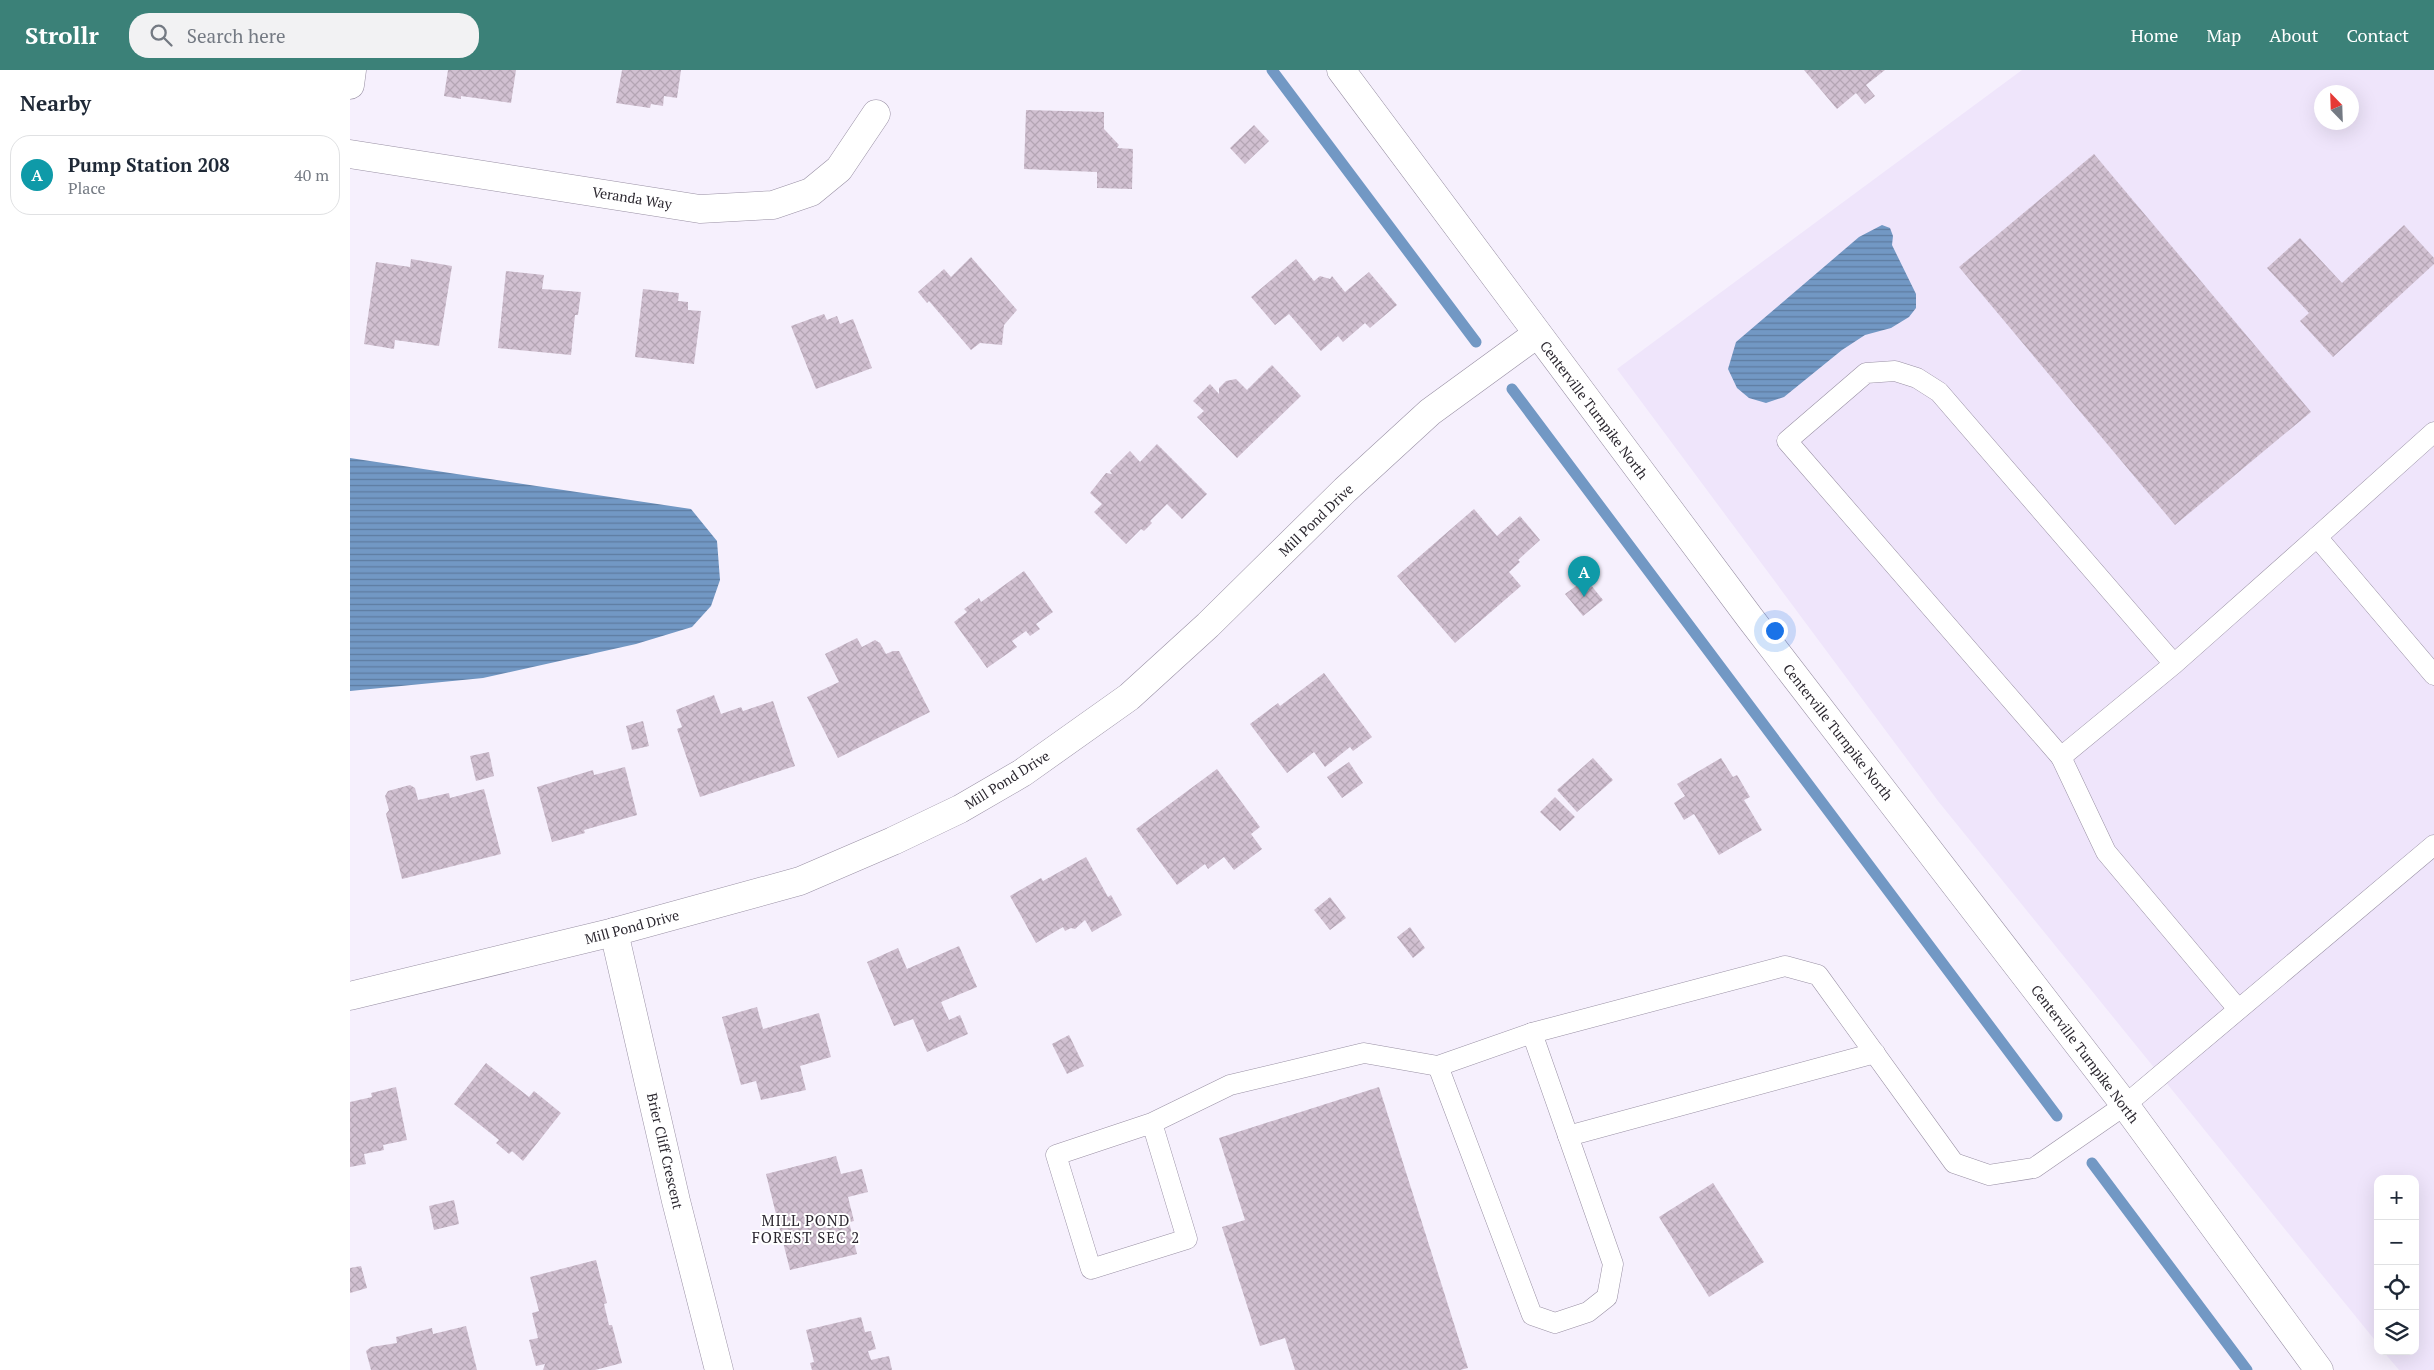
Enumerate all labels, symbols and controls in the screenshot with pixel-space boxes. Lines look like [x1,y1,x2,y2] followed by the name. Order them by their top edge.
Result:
[129,13,479,58] search box
[25,19,99,51] text: Strollr
[147,21,175,49] icon: search
[187,23,286,48] text: Search here
[2131,23,2178,47] text: Home
[2206,23,2241,47] text: Map
[2269,23,2318,47] text: About
[2346,23,2409,47] text: Contact
[2314,85,2359,130] north arrow
[20,89,91,117] text: Nearby
[68,152,230,177] text: Pump Station 208
[31,164,43,186] text: A
[294,164,329,186] text: 40 m
[68,177,106,199] text: Place
[591,182,674,213] street label: Veranda Way
[1536,337,1653,483] street label: Centerville Turnpike North
[1274,479,1357,560] street label: Mill Pond Drive
[1568,556,1600,597] pin: A
[1762,618,1788,644] your location
[1779,659,1898,804] street label: Centerville Turnpike North
[961,746,1053,813] street label: Mill Pond Drive
[583,905,681,948] street label: Mill Pond Drive
[2027,981,2144,1127] street label: Centerville Turnpike North
[643,1091,688,1212] street label: Brier Cliff Crescent
[2374,1175,2419,1355] map controls
[2374,1175,2419,1220] button: +
[752,1210,860,1247] district label: MILL POND FOREST SEC 2
[2374,1220,2419,1265] button: −
[2374,1265,2419,1310] button: locate
[2374,1310,2419,1355] button: layers

